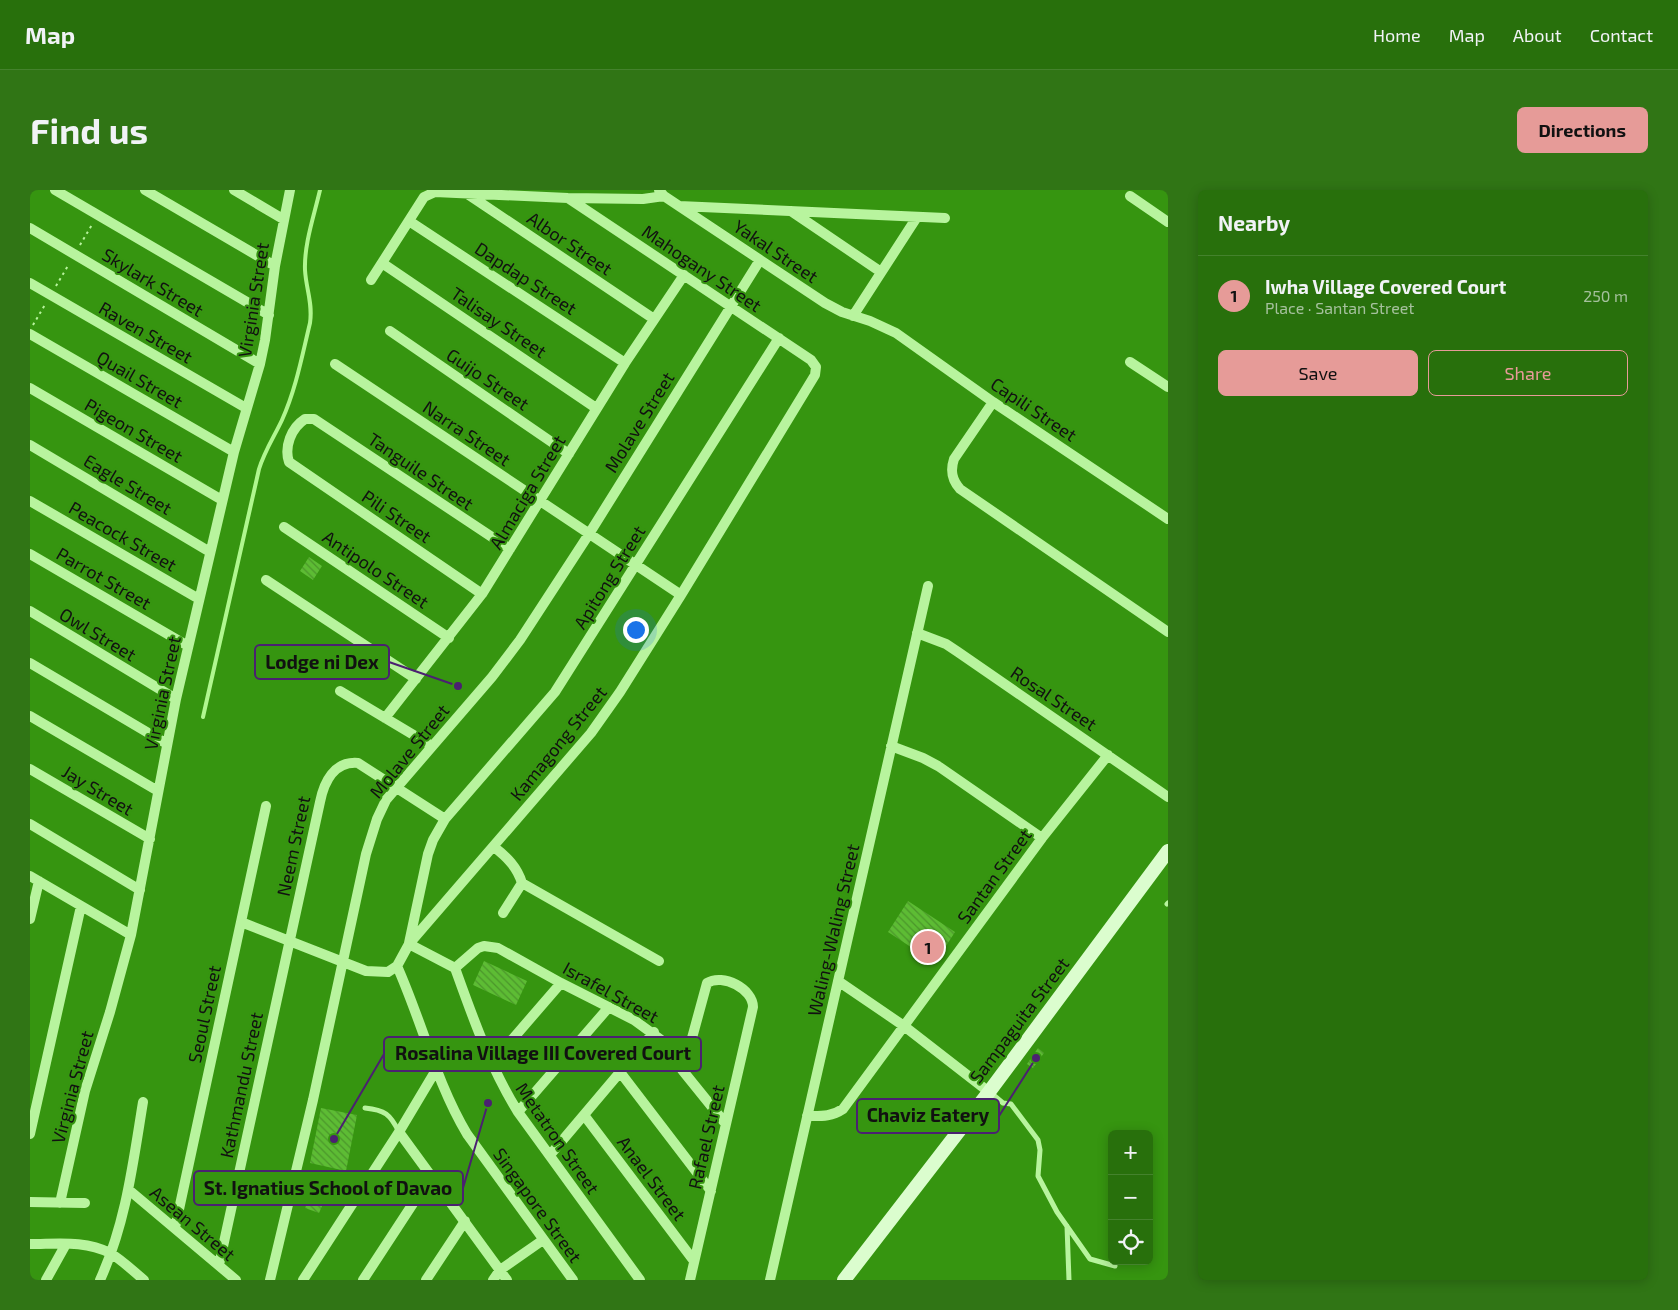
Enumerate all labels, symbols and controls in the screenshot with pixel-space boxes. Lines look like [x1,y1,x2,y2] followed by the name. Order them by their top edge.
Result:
[25,20,75,49] text: Map
[1373,24,1421,46] text: Home
[1449,24,1485,46] text: Map
[1513,24,1562,46] text: About
[1590,24,1653,46] text: Contact
[1517,107,1648,153] button: Directions
[30,109,148,151] text: Find us
[523,207,617,280] street label: Albor Street
[1218,210,1290,235] text: Nearby
[730,215,823,287] street label: Yakal Street
[638,220,766,316] street label: Mahogany Street
[471,237,581,319] street label: Dapdap Street
[233,241,273,359] street label: Virginia Street
[98,243,208,321] street label: Skylark Street
[1265,275,1506,298] text: Iwha Village Covered Court
[447,282,551,362] street label: Talisay Street
[1231,286,1237,305] text: 1
[1583,286,1628,305] text: 250 m
[95,296,197,368] street label: Raven Street
[1265,298,1414,317] text: Place · Santan Street
[443,343,534,415] street label: Guijo Street
[93,346,187,412] street label: Quail Street
[1218,350,1418,396] button: Save
[1428,350,1628,396] button: Share
[599,368,679,476] street label: Molave Street
[987,372,1081,446] street label: Capili Street
[81,393,187,467] street label: Pigeon Street
[419,396,515,470] street label: Narra Street
[364,428,478,515] street label: Tanguile Street
[484,431,570,553] street label: Almaciga Street
[80,449,176,519] street label: Eagle Street
[358,485,436,547] street label: Pili Street
[65,496,181,576] street label: Peacock Street
[568,521,650,633] street label: Apitong Street
[319,525,433,613] street label: Antipolo Street
[53,542,155,614] street label: Parrot Street
[56,602,141,666] street label: Owl Street
[623,617,649,643] your location
[139,634,185,752] street label: Virginia Street
[255,645,389,679] callout: Lodge ni Dex
[265,650,379,673] text: Lodge ni Dex
[1007,661,1101,735] street label: Rosal Street
[505,681,611,805] street label: Kamagong Street
[364,700,454,802] street label: Molave Street
[58,760,138,820] street label: Jay Street
[272,794,314,898] street label: Neem Street
[952,824,1036,928] street label: Santan Street
[802,842,864,1018] street label: Waling-Waling Street
[912,928,944,966] pin: 1
[965,953,1073,1087] street label: Sampaguita Street
[559,957,663,1027] street label: Israfel Street
[183,963,225,1065] street label: Seoul Street
[215,1010,267,1160] street label: Kathmandu Street
[46,1028,98,1146] street label: Virginia Street
[384,1037,701,1071] callout: Rosalina Village III Covered Court
[395,1041,691,1064] text: Rosalina Village III Covered Court
[511,1078,605,1198] street label: Metatron Street
[683,1083,729,1191] street label: Rafael Street
[857,1099,999,1133] callout: Chaviz Eatery
[867,1103,990,1127] text: Chaviz Eatery
[1108,1130,1153,1265] map controls
[1108,1130,1153,1175] button: +
[613,1131,691,1225] street label: Anael Street
[489,1143,587,1267] street label: Singapore Street
[194,1171,463,1205] callout: St. Ignatius School of Davao
[1108,1175,1153,1220] button: −
[204,1176,452,1199] text: St. Ignatius School of Davao
[146,1181,240,1265] street label: Asean Street
[1108,1220,1153,1265] button: locate

